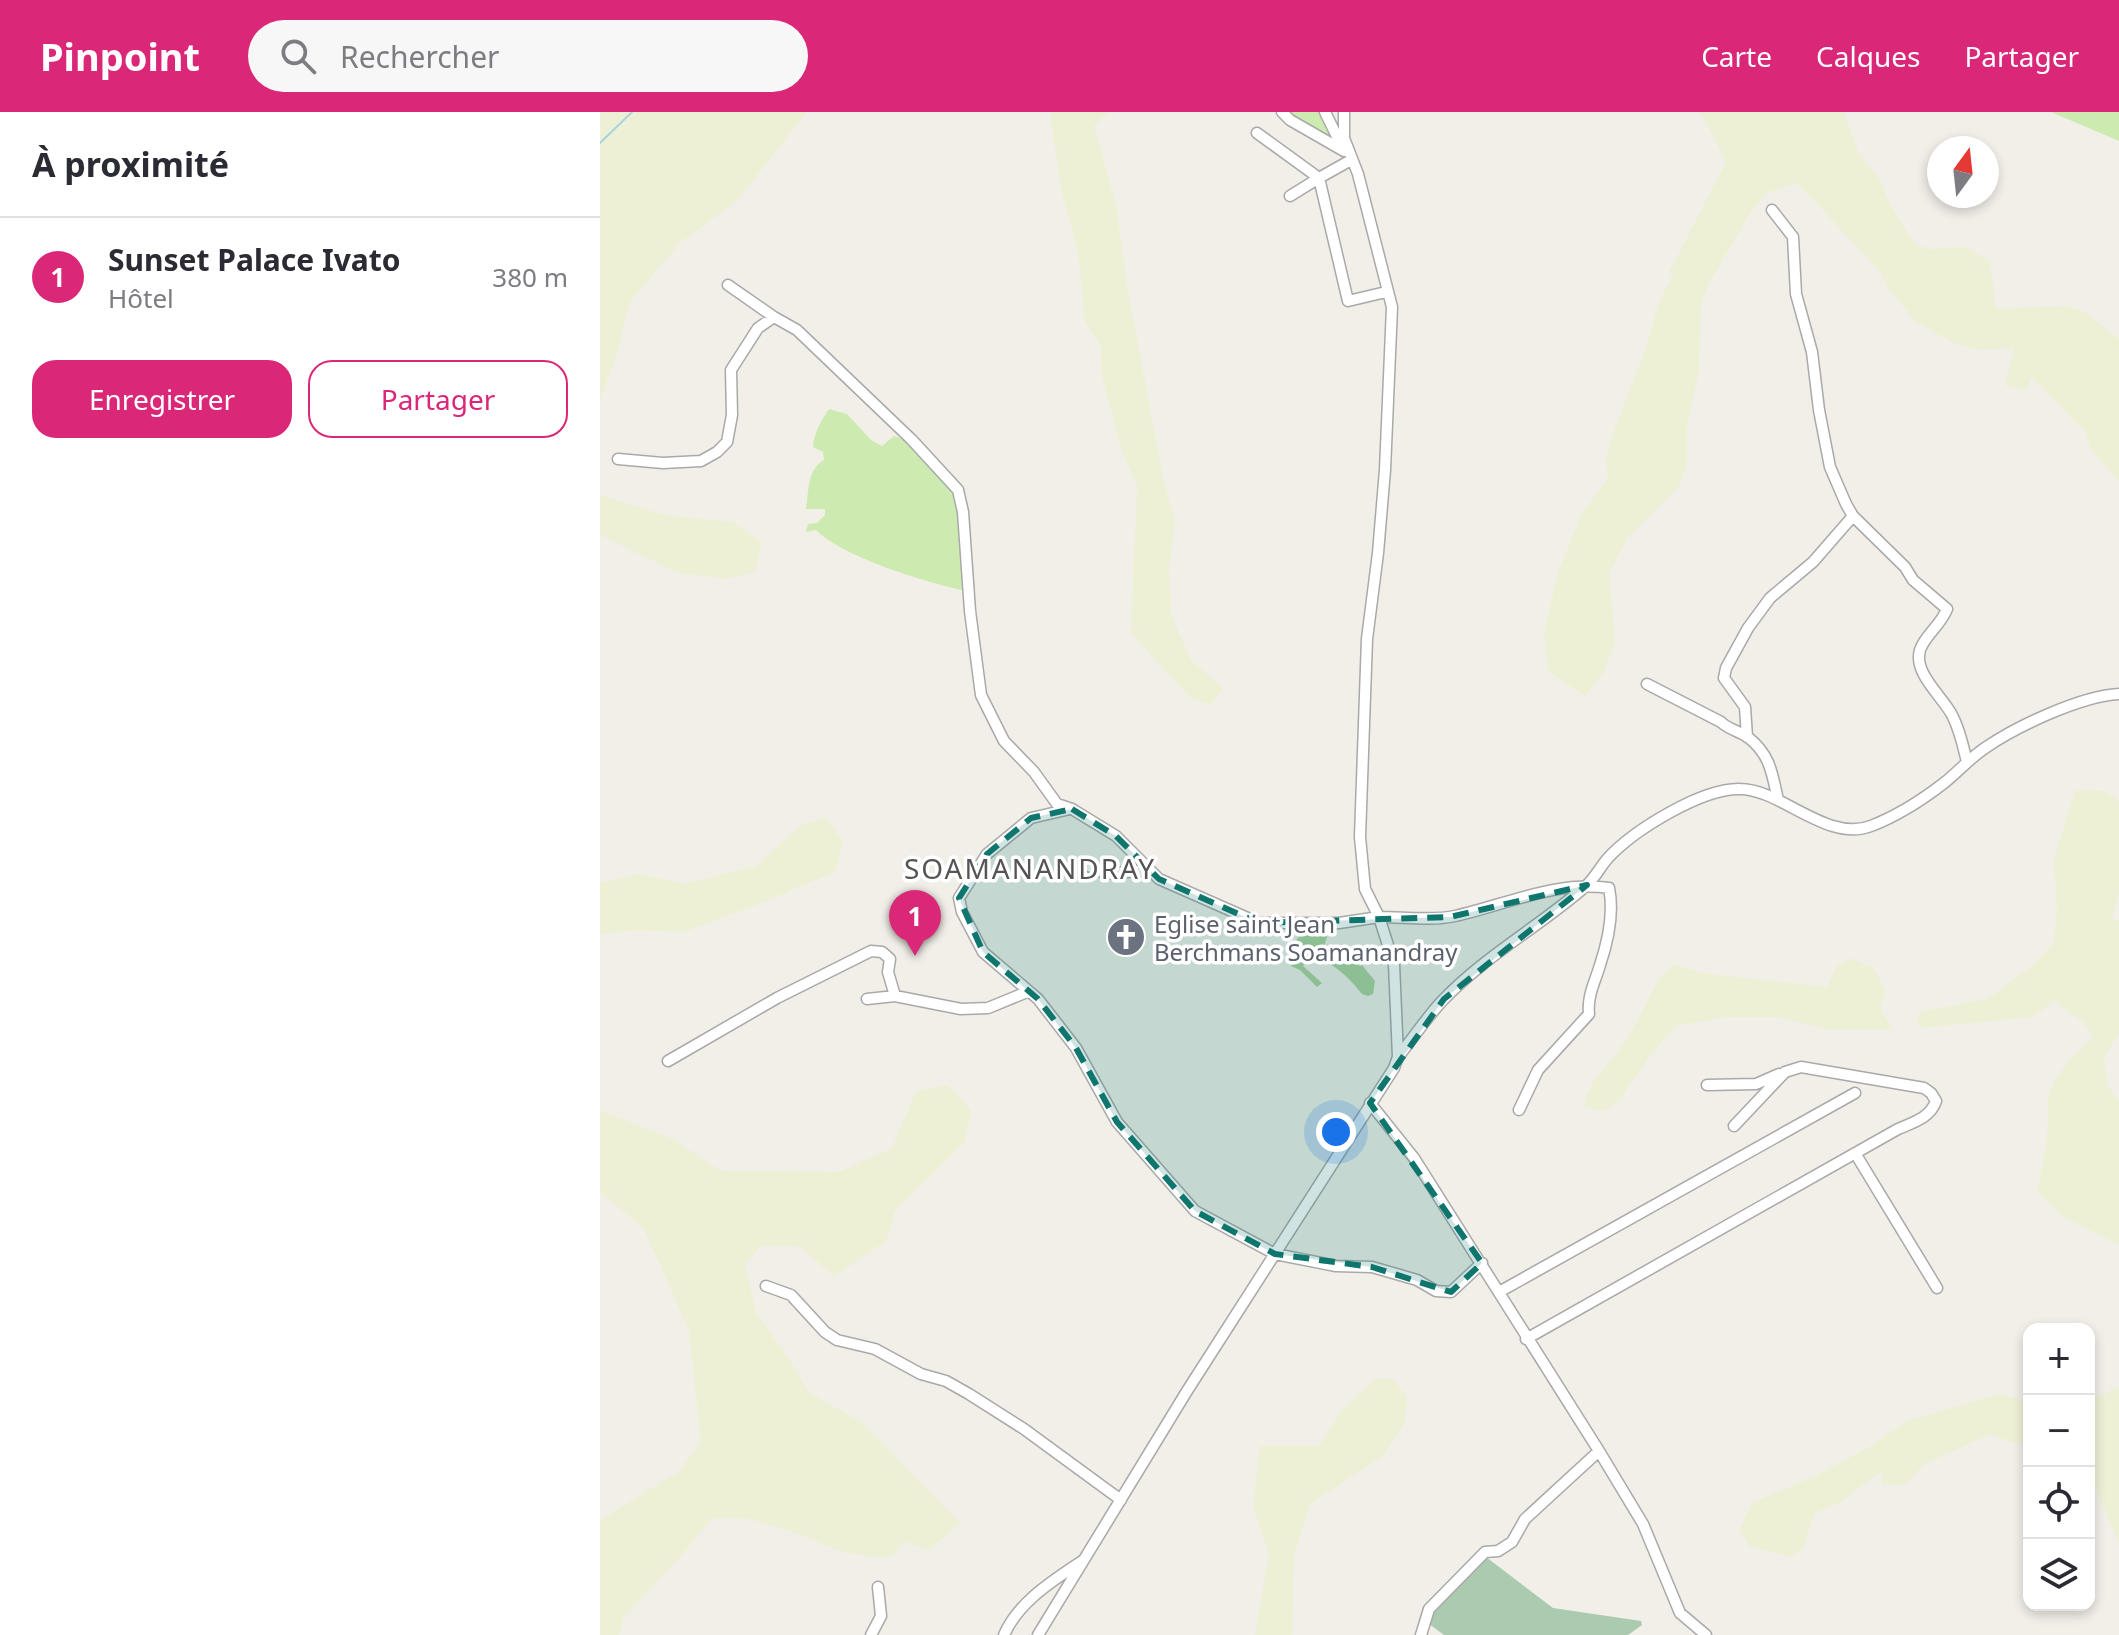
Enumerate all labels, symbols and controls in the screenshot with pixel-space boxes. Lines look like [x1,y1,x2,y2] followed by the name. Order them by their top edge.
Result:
[248,20,808,92] search box
[40,30,200,82] text: Pinpoint
[276,34,320,78] icon: search
[340,36,499,77] text: Rechercher
[1701,37,1772,75] text: Carte
[1816,37,1920,75] text: Calques
[1964,37,2079,75] text: Partager
[1927,136,1999,208] north arrow
[32,141,229,187] text: À proximité
[108,239,401,280] text: Sunset Palace Ivato
[51,259,65,295] text: 1
[492,259,568,295] text: 380 m
[108,280,174,316] text: Hôtel
[32,360,292,438] button: Enregistrer
[308,360,568,438] button: Partager
[904,849,1156,887] district label: SOAMANANDRAY
[889,890,941,956] pin: 1
[1154,907,1458,968] place label: Eglise saint Jean Berchmans Soamanandray
[1105,916,1147,958] church icon: Eglise saint Jean Berchmans Soamanandray
[1316,1112,1356,1152] your location
[2023,1323,2095,1611] map controls
[2023,1323,2095,1395] button: +
[2023,1395,2095,1467] button: −
[2023,1467,2095,1539] button: locate
[2023,1539,2095,1611] button: layers

